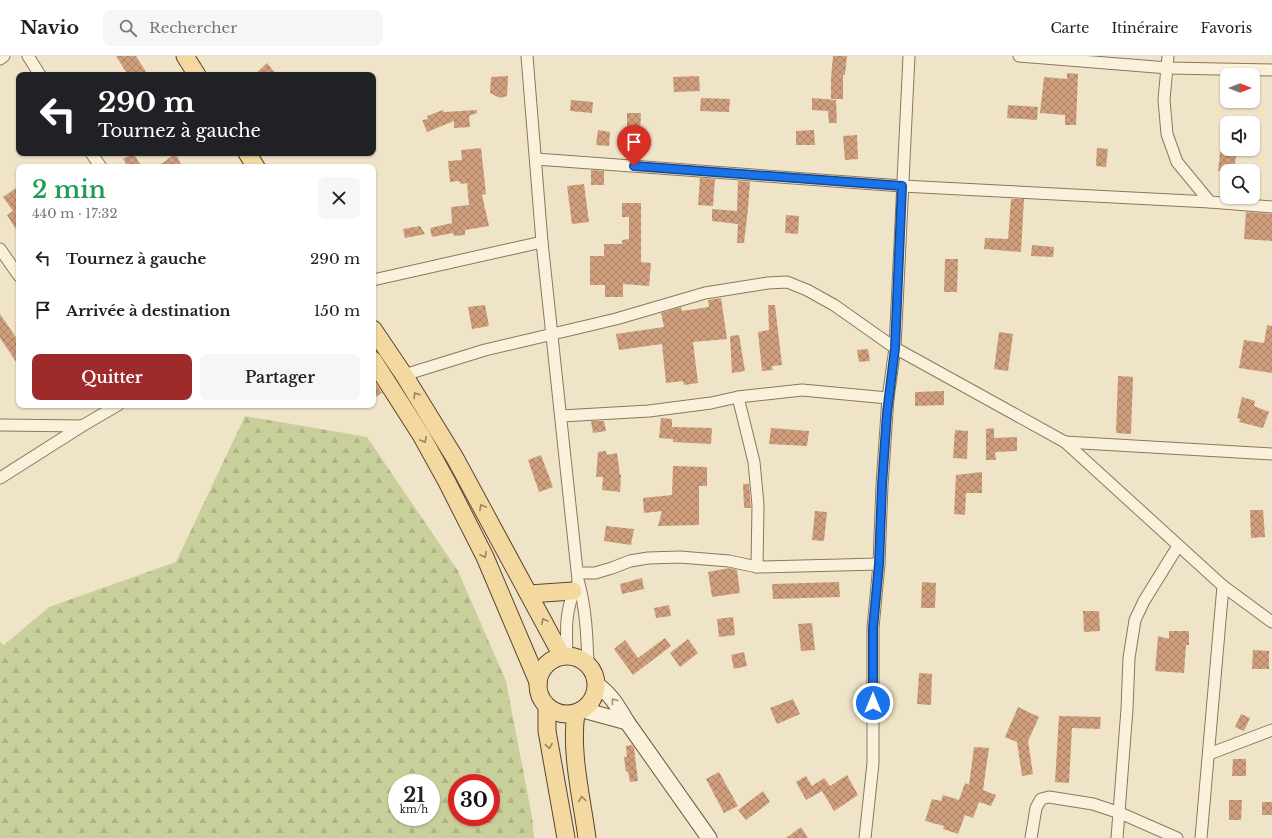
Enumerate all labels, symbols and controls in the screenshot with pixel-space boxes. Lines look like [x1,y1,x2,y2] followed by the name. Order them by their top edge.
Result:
[103,10,383,46] search box
[20,16,79,39] text: Navio
[117,17,139,39] icon: search
[149,18,237,37] text: Rechercher
[1050,19,1089,37] text: Carte
[1111,19,1178,37] text: Itinéraire
[1200,19,1252,37] text: Favoris
[1220,68,1260,108] north arrow
[1220,68,1260,204] map controls
[98,85,195,120] text: 290 m
[32,88,84,140] icon: left
[1220,116,1260,156] button: sound
[98,120,261,142] text: Tournez à gauche
[617,125,651,166] pin
[623,131,645,153] icon: arrive
[1220,164,1260,204] button: search
[32,175,106,204] text: 2 min
[318,177,360,219] button: close
[32,205,117,222] text: 440 m · 17:32
[32,247,54,269] icon: left
[66,249,206,268] text: Tournez à gauche
[310,249,360,268] text: 290 m
[32,299,54,321] icon: arrive
[66,301,230,320] text: Arrivée à destination
[314,301,360,320] text: 150 m
[32,354,192,400] button: Quitter
[200,354,360,400] button: Partager
[413,392,421,399] one-way arrow
[419,436,426,443] one-way arrow
[479,504,487,511] one-way arrow
[479,551,487,558] one-way arrow
[541,618,549,626] one-way arrow
[852,682,894,724] position arrow
[612,698,619,705] one-way arrow
[544,743,553,749] one-way arrow
[448,774,500,826] speed limit sign: 30
[403,783,425,807] text: 21
[578,796,587,802] one-way arrow
[400,803,428,816] text: km/h

